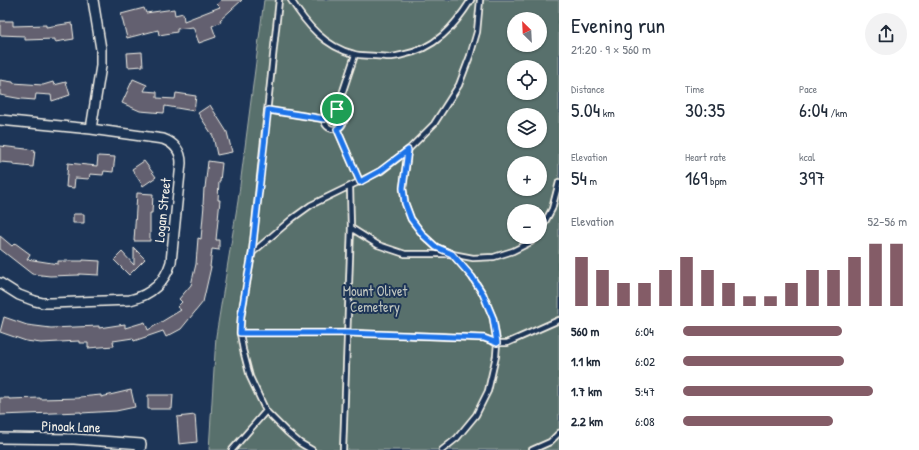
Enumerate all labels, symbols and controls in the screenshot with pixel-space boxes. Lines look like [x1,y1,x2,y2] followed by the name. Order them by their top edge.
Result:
[571,10,665,40] text: Evening run
[507,12,547,52] north arrow
[507,12,547,244] map controls
[865,13,907,55] button: share
[571,40,651,58] text: 21:20 · 9 × 560 m
[507,60,547,100] button: locate
[571,82,605,96] text: Distance
[685,82,704,96] text: Time
[799,82,817,96] text: Pace
[320,92,354,126] pin
[571,96,600,123] text: 5.04
[685,96,725,123] text: 30:35
[799,96,828,123] text: 6:04
[326,98,348,120] icon: arrive
[600,106,615,120] text: km
[828,106,847,120] text: /km
[507,108,547,148] button: layers
[571,150,608,164] text: Elevation
[685,150,726,164] text: Heart rate
[799,150,815,164] text: kcal
[507,156,547,196] button: +
[571,164,587,191] text: 54
[685,164,708,191] text: 169
[799,164,825,191] text: 397
[587,174,597,188] text: m
[708,174,727,188] text: bpm
[149,177,176,243] street label: Logan Street
[507,204,547,244] button: −
[571,212,614,230] text: Elevation
[867,212,907,230] text: 52–56 m
[343,281,407,317] park label: Mount Olivet Cemetery
[571,322,599,340] text: 560 m
[635,322,654,340] text: 6:04
[571,352,600,370] text: 1.1 km
[635,352,655,370] text: 6:02
[571,382,602,400] text: 1.7 km
[635,382,655,400] text: 5:47
[571,412,603,430] text: 2.2 km
[635,412,655,430] text: 6:08
[41,415,101,437] street label: Pinoak Lane

